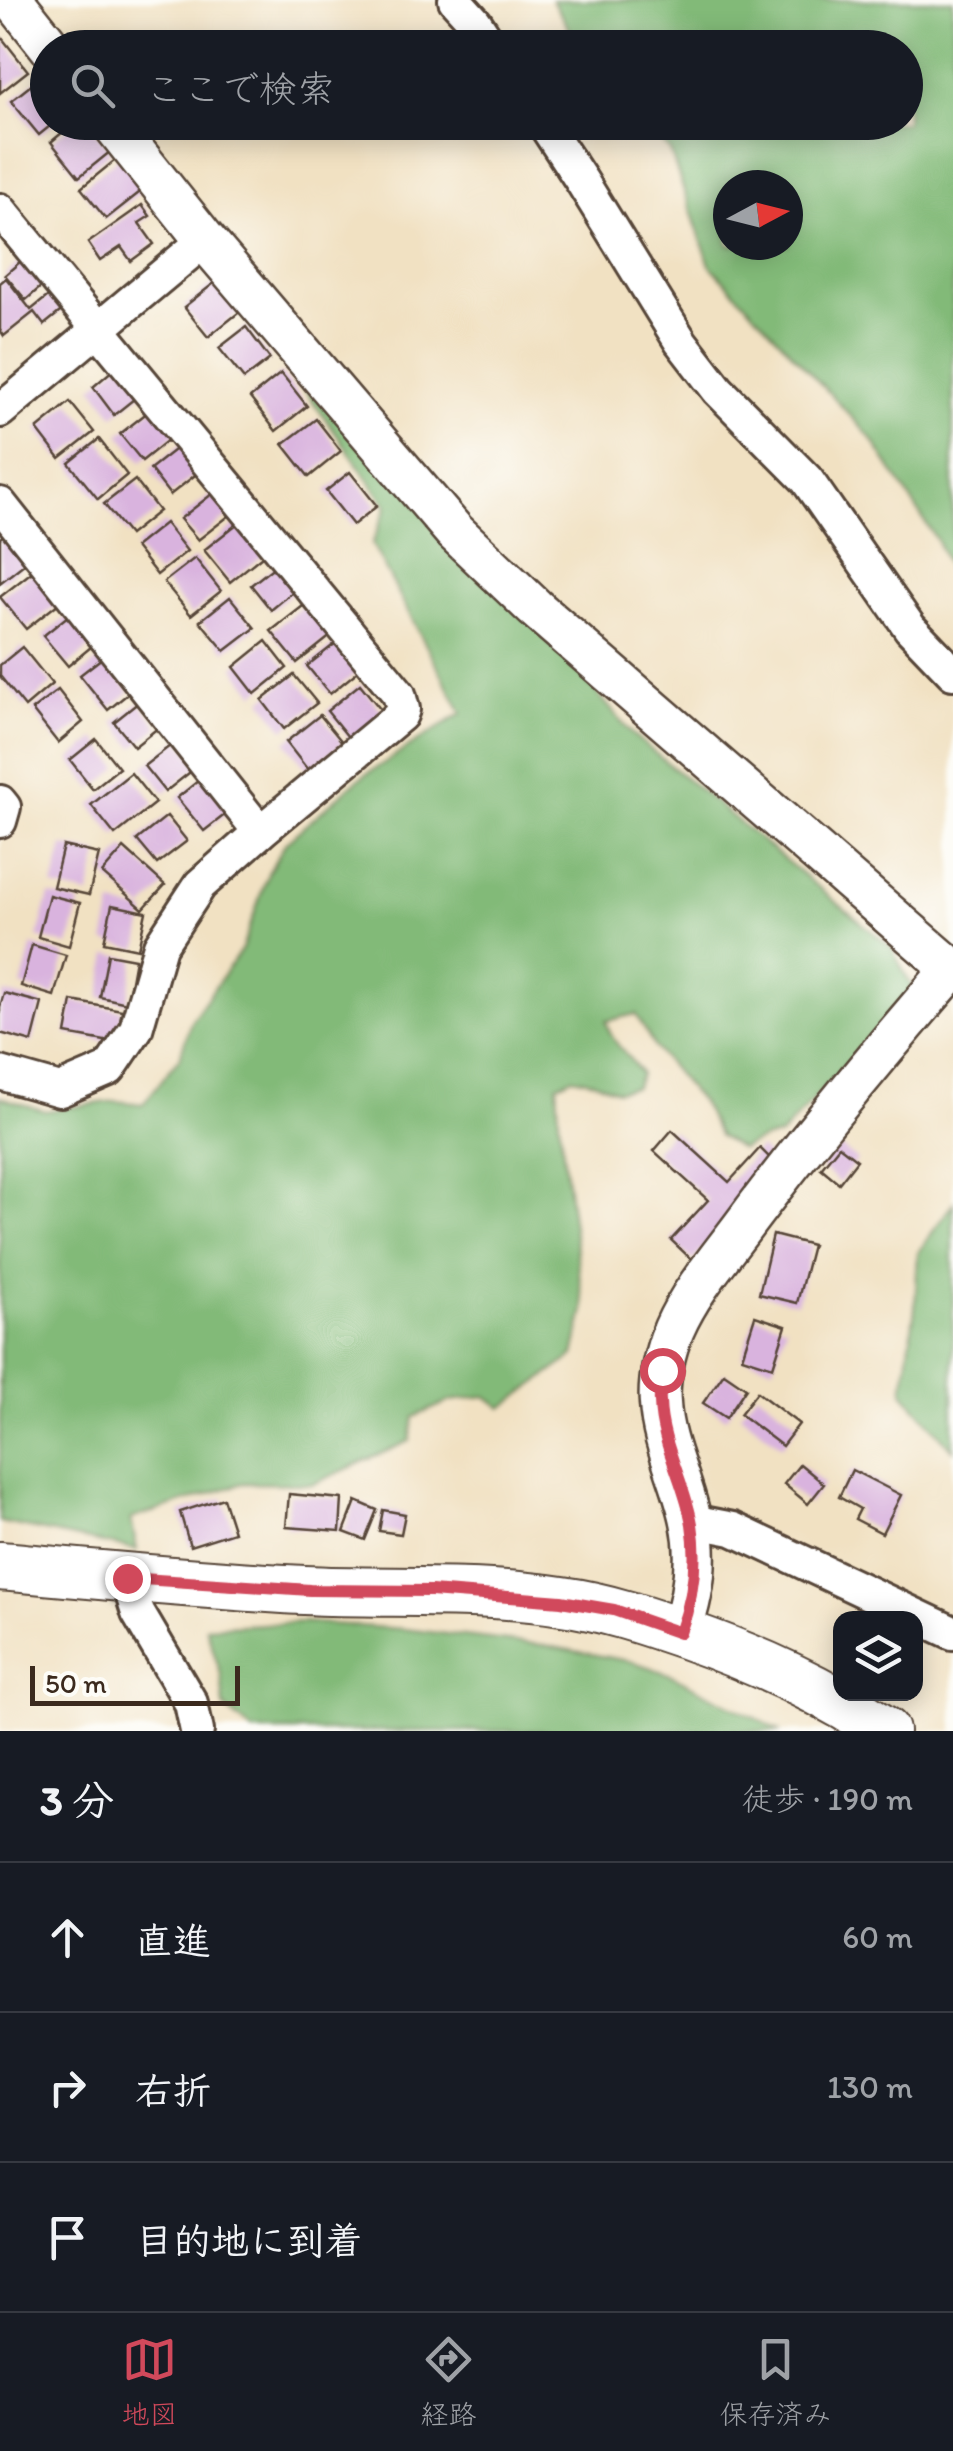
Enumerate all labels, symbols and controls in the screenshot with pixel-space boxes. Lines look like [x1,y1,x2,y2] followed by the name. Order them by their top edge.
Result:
[30,30,923,140] search box
[65,58,120,113] icon: search
[145,66,335,112] text: ここで検索
[713,170,803,260] north arrow
[640,1348,686,1394] route start
[105,1556,151,1602] route end
[833,1611,923,1701] map controls
[833,1611,923,1701] button: layers
[30,1661,240,1706] scale bar
[45,1666,107,1700] text: 50 m
[40,1775,114,1826] text: 3 分
[742,1780,913,1818] text: 徒歩 · 190 m
[40,1910,95,1965] icon: ahead
[135,1918,211,1964] text: 直進
[842,1918,913,1956] text: 60 m
[40,2060,95,2115] icon: right
[135,2068,211,2114] text: 右折
[827,2068,913,2106] text: 130 m
[40,2210,95,2265] icon: arrive
[135,2218,363,2264] text: 目的地に到着
[121,2332,178,2432] tab: 地図
[420,2332,477,2432] tab: 経路
[719,2332,832,2432] tab: 保存済み

